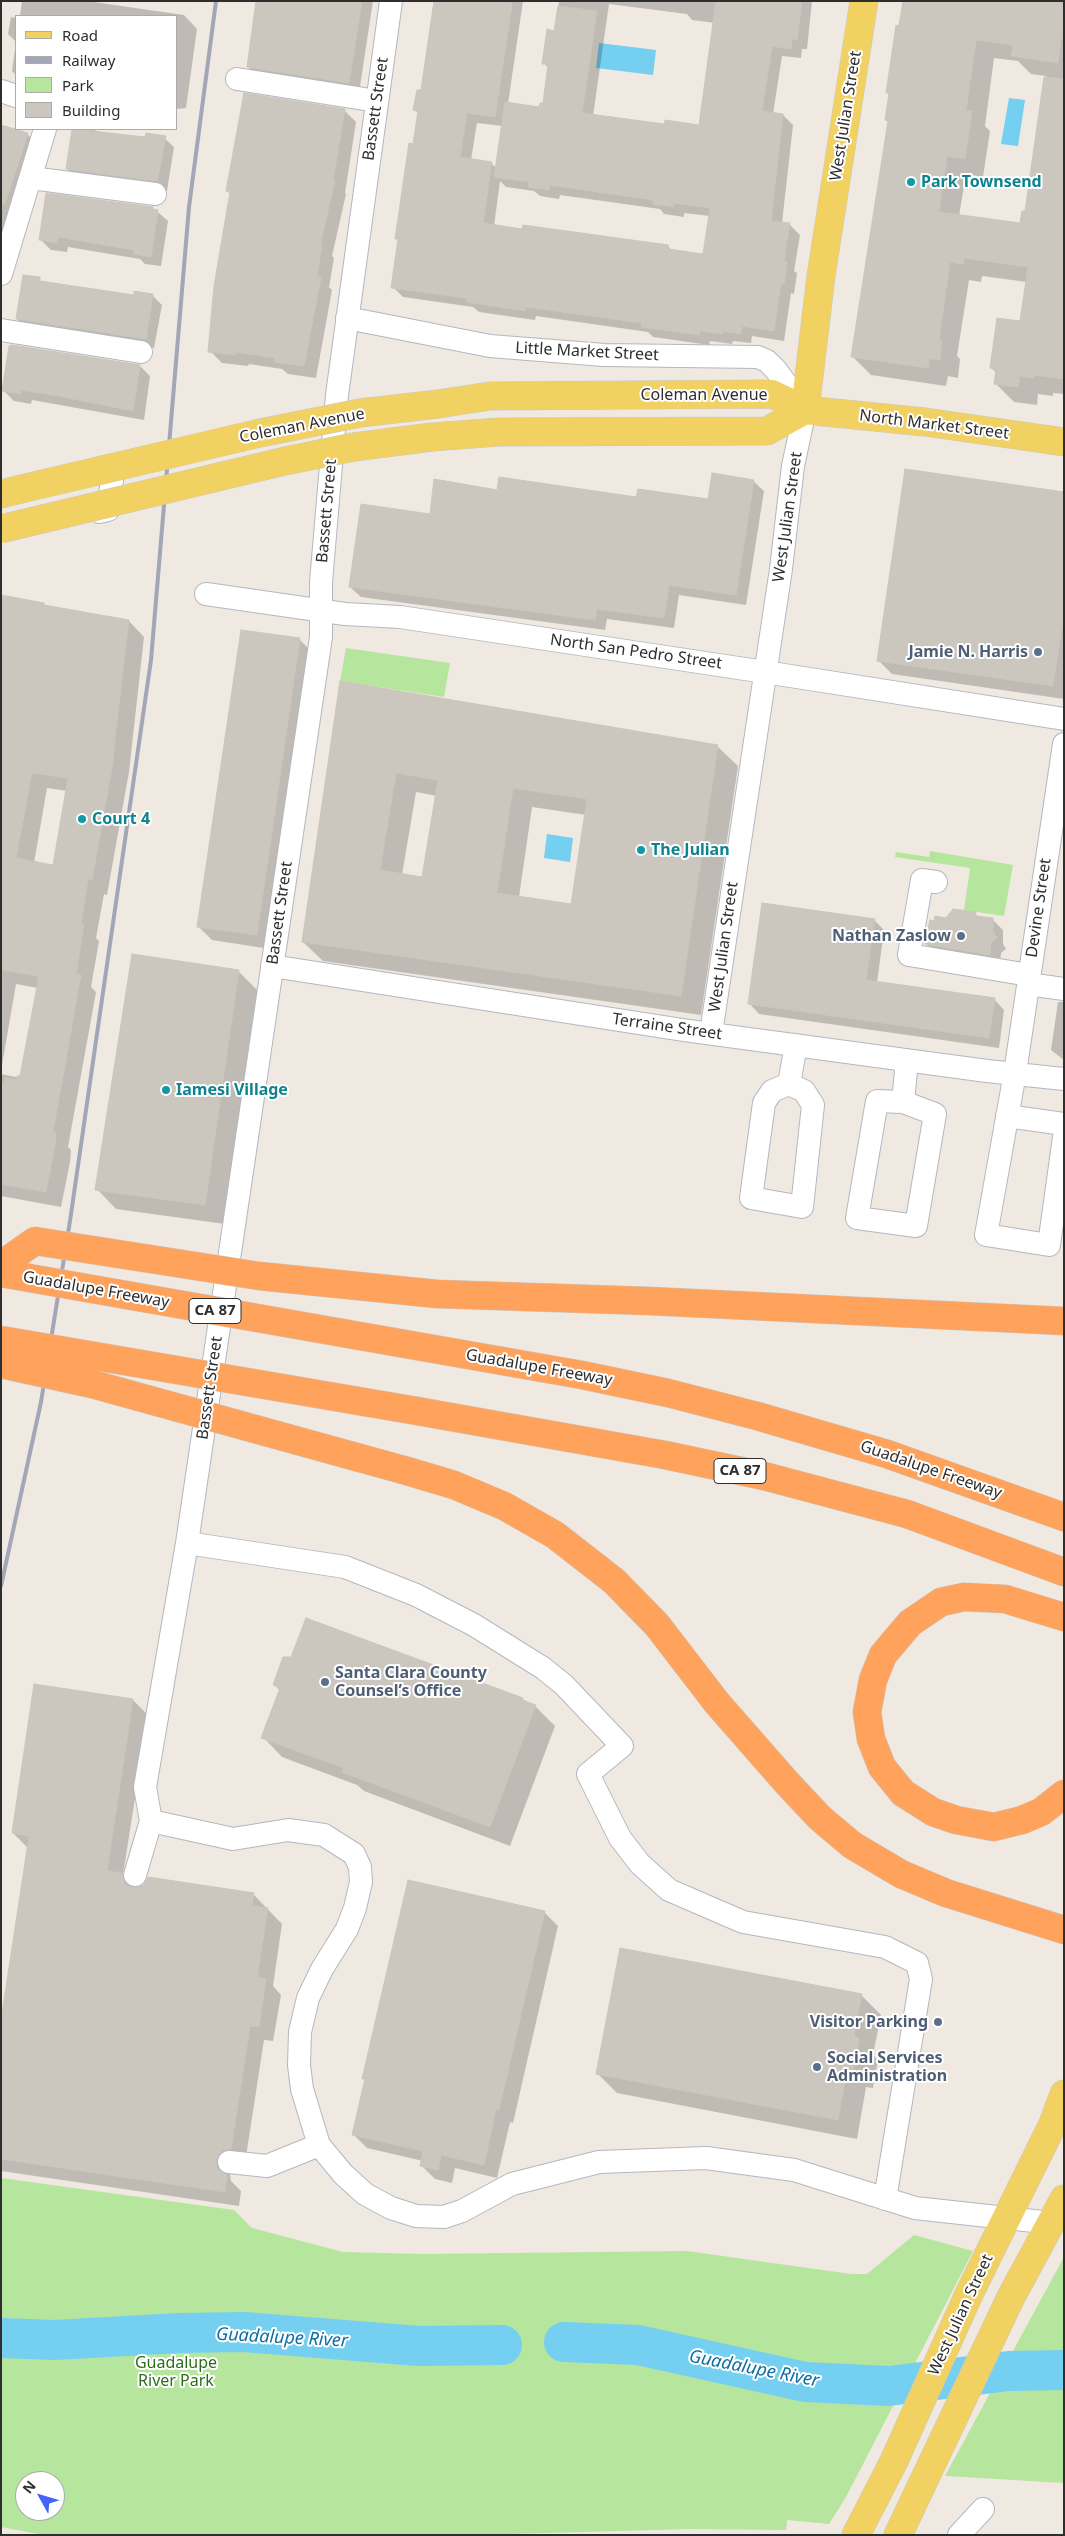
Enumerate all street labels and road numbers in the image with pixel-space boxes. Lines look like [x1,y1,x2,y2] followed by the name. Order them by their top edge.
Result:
[826,50,866,182] street label: West Julian Street
[359,56,393,162] street label: Bassett Street
[515,339,659,365] street label: Little Market Street
[640,385,768,405] street label: Coleman Avenue
[238,404,366,448] street label: Coleman Avenue
[858,406,1010,444] street label: North Market Street
[769,451,807,583] street label: West Julian Street
[313,458,341,564] street label: Bassett Street
[549,630,723,674] street label: North San Pedro Street
[1023,857,1055,959] street label: Devine Street
[263,860,297,966] street label: Bassett Street
[705,881,743,1013] street label: West Julian Street
[611,1010,723,1044] street label: Terraine Street
[21,1268,171,1312] street label: Guadalupe Freeway
[189,1298,241,1324] road number: CA 87
[193,1335,227,1441] street label: Bassett Street
[464,1346,614,1390] street label: Guadalupe Freeway
[858,1437,1004,1503] street label: Guadalupe Freeway
[714,1458,766,1484] road number: CA 87
[925,2251,997,2379] street label: West Julian Street

